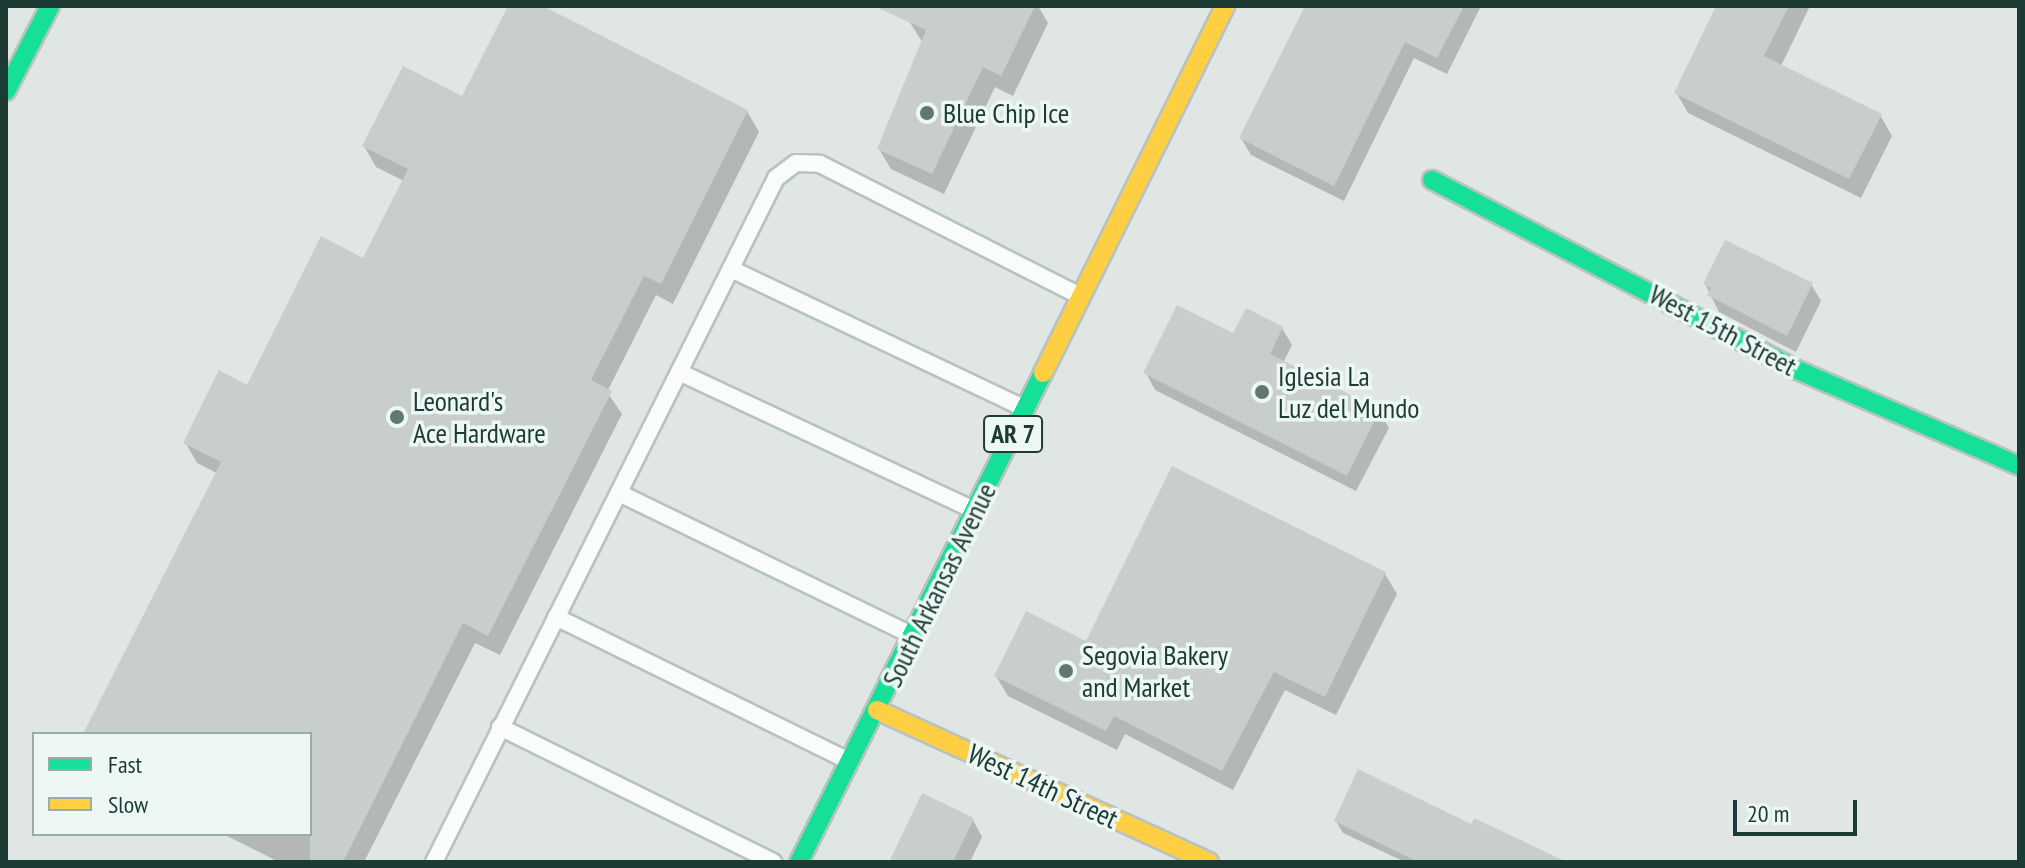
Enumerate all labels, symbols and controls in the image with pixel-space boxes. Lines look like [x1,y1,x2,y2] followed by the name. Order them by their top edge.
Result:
[943,96,1069,130] place label: Blue Chip Ice
[918,104,936,122] marker: Blue Chip Ice
[1644,277,1802,383] street label: West 15th Street
[1278,359,1420,425] place label: Iglesia La Luz del Mundo
[1253,383,1271,401] marker: Iglesia La Luz del Mundo
[413,384,546,450] place label: Leonard's Ace Hardware
[388,408,406,426] marker: Leonard's Ace Hardware
[983,412,1043,456] road number: AR 7
[875,477,1003,693] street label: South Arkansas Avenue
[1082,638,1228,704] place label: Segovia Bakery and Market
[1057,662,1075,680] marker: Segovia Bakery and Market
[32,732,312,836] legend
[963,737,1123,835] street label: West 14th Street
[108,749,142,780] text: Fast
[1737,784,1861,834] scale bar
[108,789,148,820] text: Slow
[1747,798,1789,829] text: 20 m

